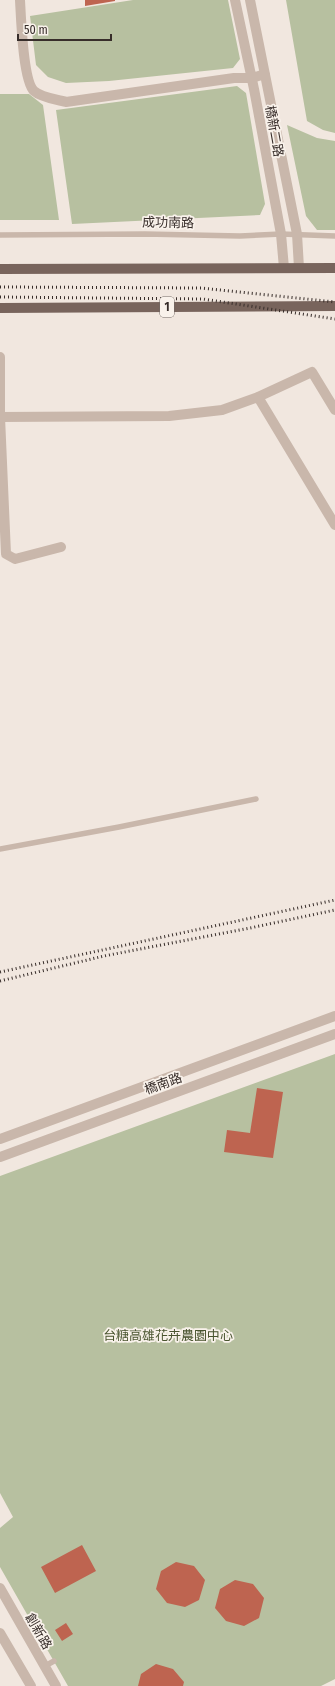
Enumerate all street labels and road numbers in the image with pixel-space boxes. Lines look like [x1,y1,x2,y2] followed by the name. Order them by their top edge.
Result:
[263,104,286,158] street label: 橋新二路
[142,215,194,230] street label: 成功南路
[160,297,174,317] road number: 1
[142,1070,184,1097] street label: 橋南路
[22,1611,55,1652] street label: 創新路

